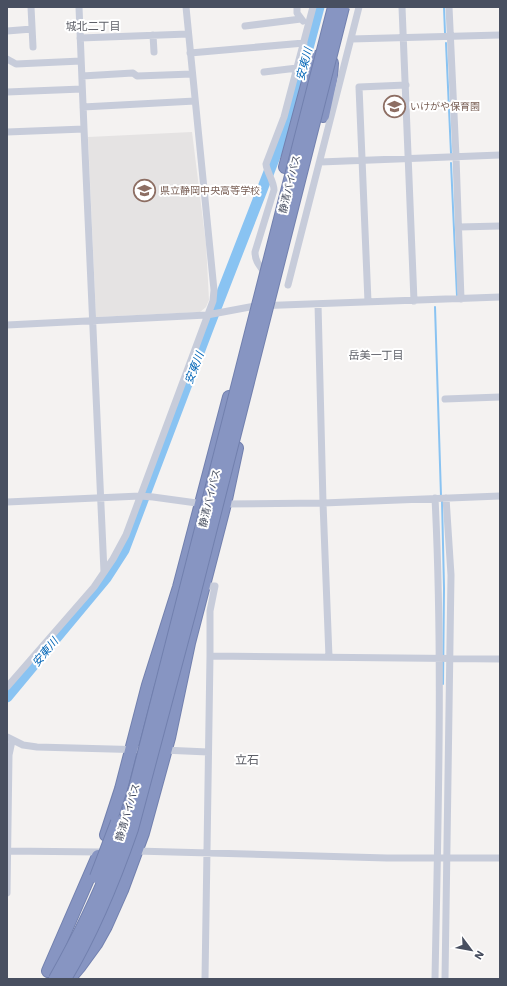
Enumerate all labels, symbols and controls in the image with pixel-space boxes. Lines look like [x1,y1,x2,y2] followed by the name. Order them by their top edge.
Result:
[66,20,121,33] district label: 城北二丁目
[294,46,315,82] water label: 安東川
[381,93,407,119] school or university icon: いけがや保育園
[410,101,480,112] place label: いけがや保育園
[277,154,302,214] street label: 静清バイパス
[132,177,158,203] school or university icon: 県立静岡中央高等学校
[160,185,260,196] place label: 県立静岡中央高等学校
[349,349,404,362] district label: 岳美一丁目
[182,350,207,386] water label: 安東川
[197,468,222,528] street label: 静清バイパス
[30,635,62,669] water label: 安東川
[235,753,259,767] district label: 立石
[113,782,141,842] street label: 静清バイパス
[451,930,491,970] north arrow
[471,948,487,962] text: N

